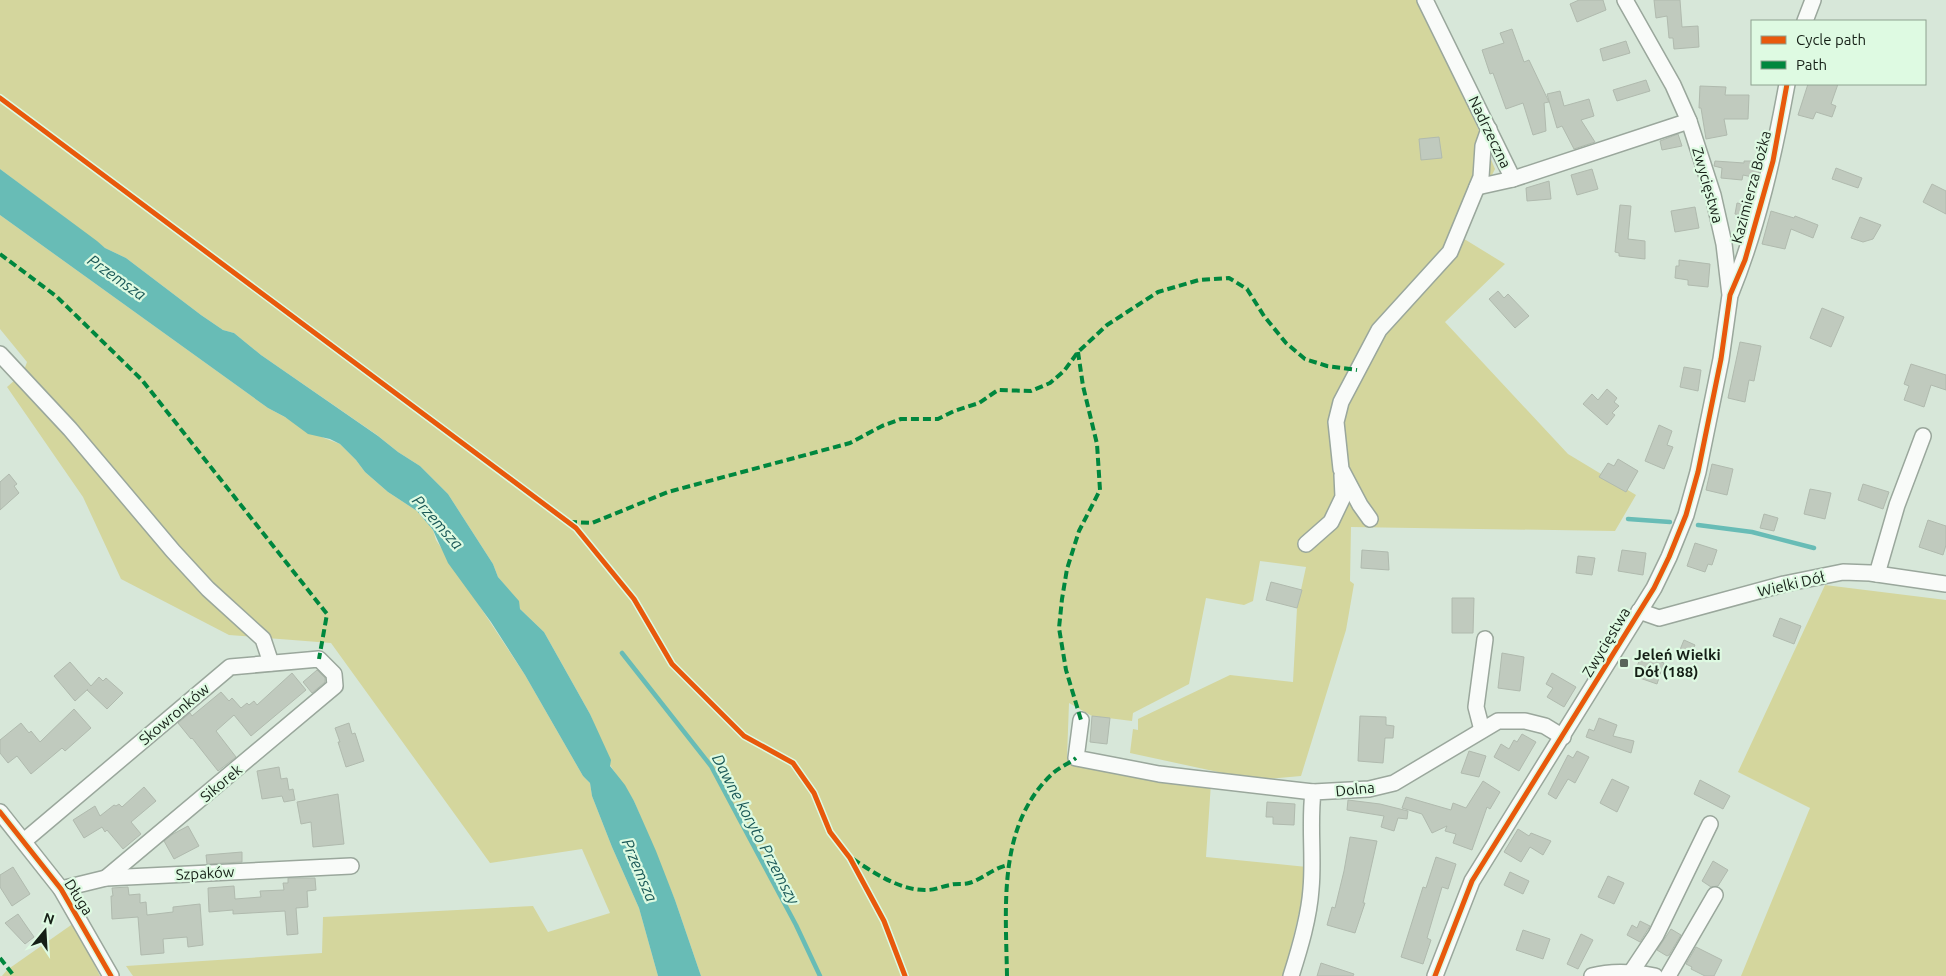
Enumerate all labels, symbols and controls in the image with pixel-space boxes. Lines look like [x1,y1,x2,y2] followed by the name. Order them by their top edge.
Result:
[1751,20,1926,85] legend
[1796,31,1866,48] text: Cycle path
[1796,56,1827,73] text: Path
[1465,93,1515,171] street label: Nadrzeczna
[1728,129,1774,245] street label: Kazimierza Bożka
[1689,145,1727,225] street label: Zwycięstwa
[85,251,150,304] water label: Przemsza
[409,491,467,553] water label: Przemsza
[1756,568,1826,600] street label: Wielki Dół
[1579,604,1633,680] street label: Zwycięstwa
[1634,646,1721,680] place label: Jeleń Wielki Dół (188)
[1618,657,1630,669] marker: Jeleń Wielki Dół (188)
[136,680,213,748] street label: Skowronków
[709,751,803,908] water label: Dawne koryto Przemszy
[197,760,246,805] street label: Sikorek
[1334,778,1376,800] street label: Dolna
[619,836,661,904] water label: Przemsza
[175,863,235,883] street label: Szpaków
[61,876,97,918] street label: Długa
[20,906,70,956] north arrow
[42,909,56,928] text: N

